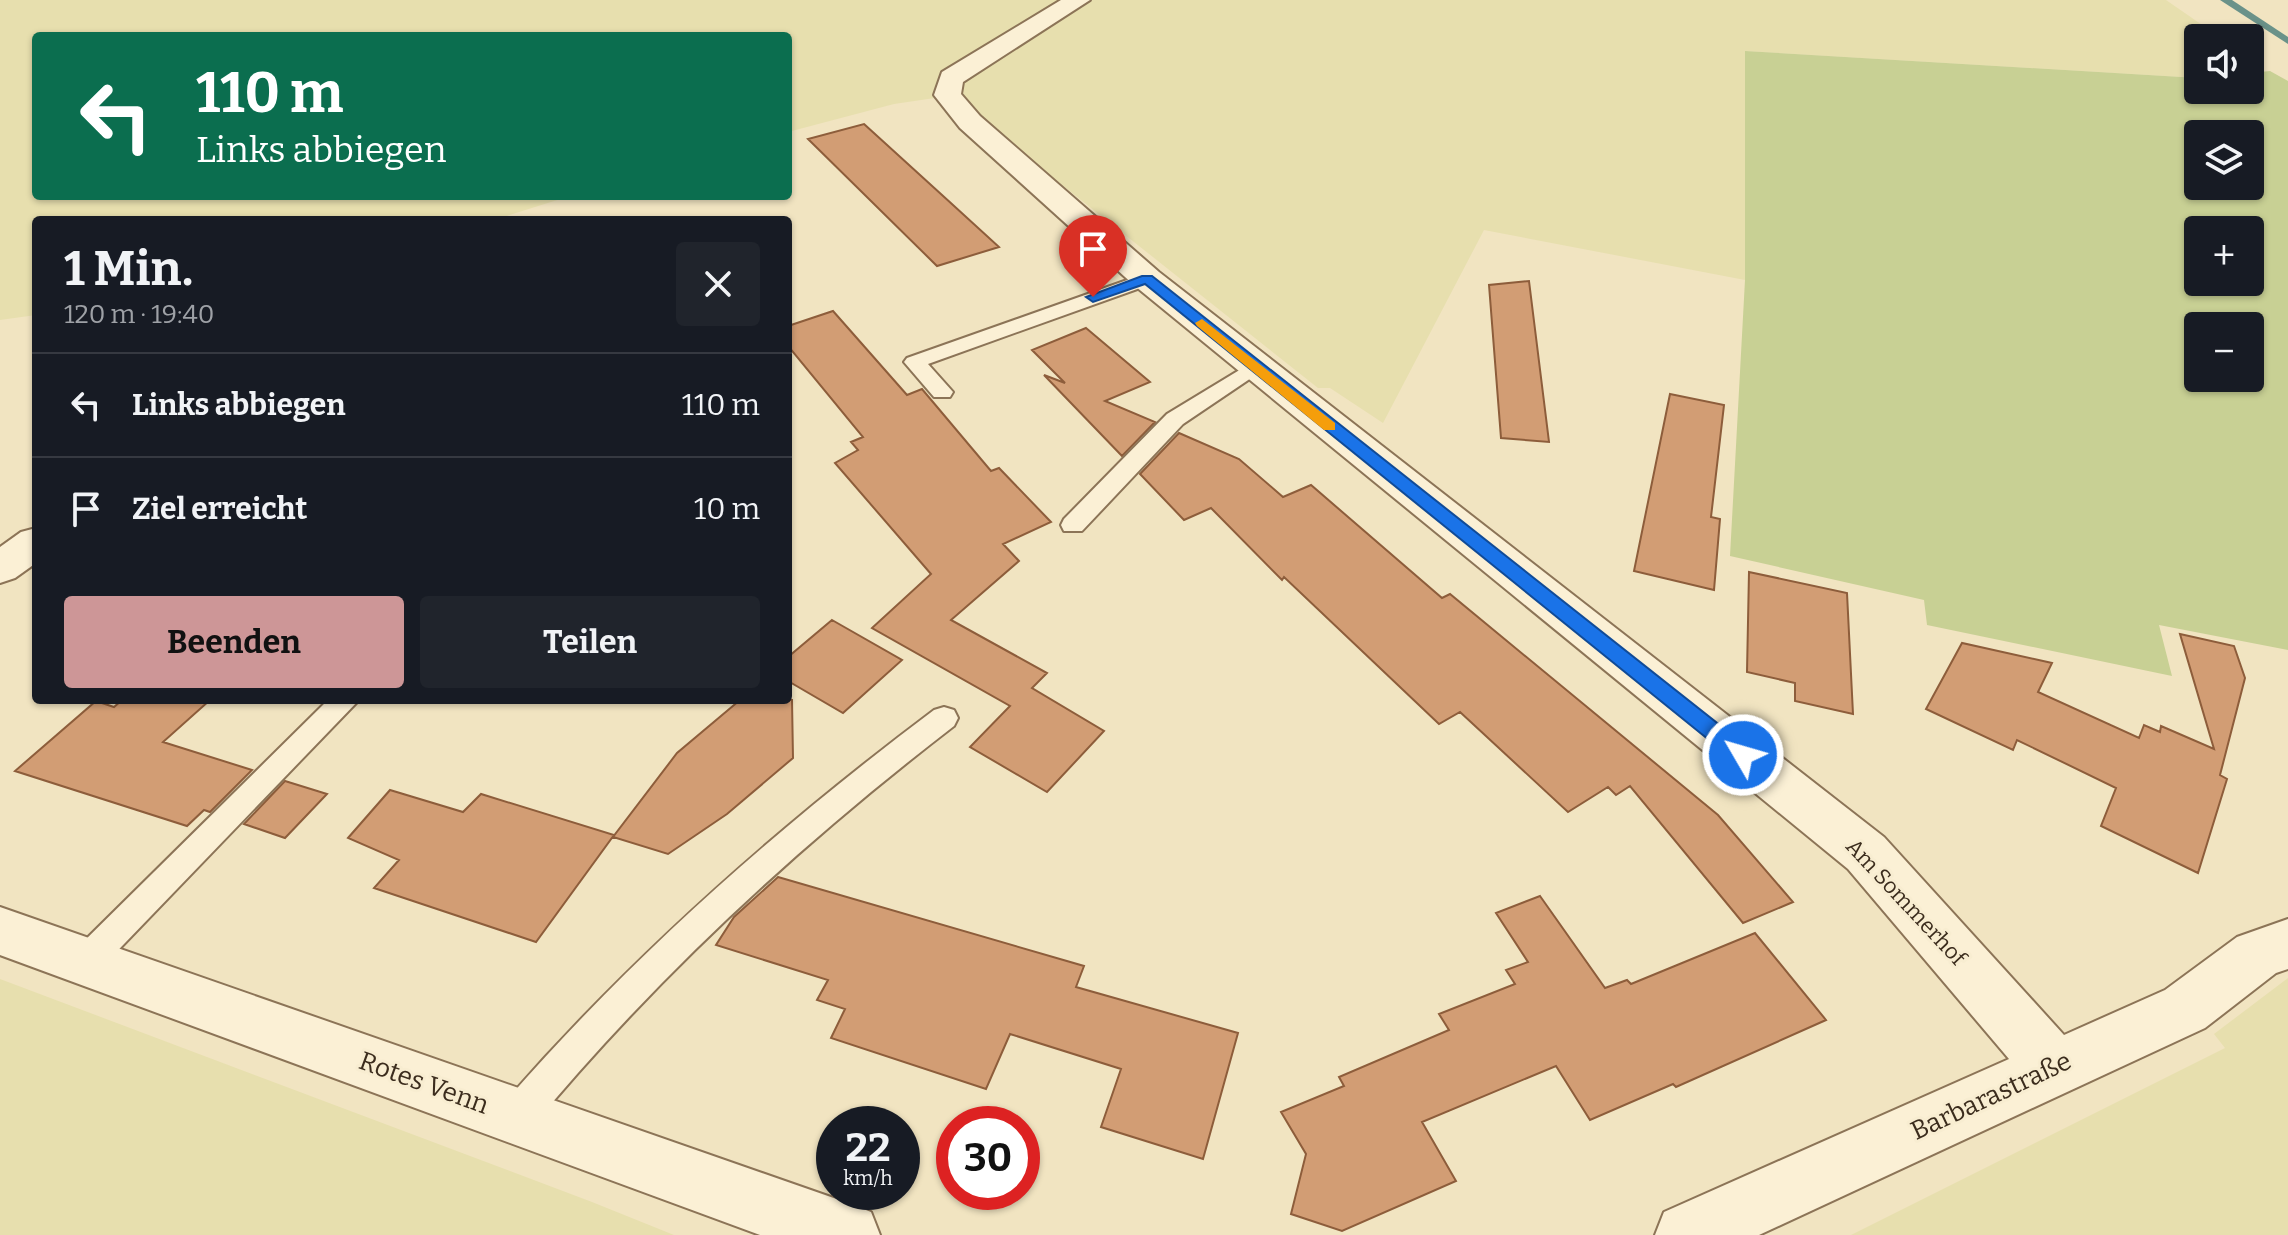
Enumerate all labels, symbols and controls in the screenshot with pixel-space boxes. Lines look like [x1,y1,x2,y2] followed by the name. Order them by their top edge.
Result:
[2184,24,2264,392] map controls
[2184,24,2264,104] button: sound
[196,60,343,127] text: 110 m
[64,64,168,168] icon: left
[2184,120,2264,200] button: layers
[196,128,447,172] text: Links abbiegen
[1059,215,1127,297] pin
[2184,216,2264,296] button: +
[1071,227,1115,271] icon: arrive
[64,240,193,298] text: 1 Min.
[676,242,760,326] button: close
[64,299,214,330] text: 120 m · 19:40
[2184,312,2264,392] button: −
[64,383,108,427] icon: left
[132,387,345,423] text: Links abbiegen
[682,387,760,423] text: 110 m
[64,487,108,531] icon: arrive
[132,491,307,527] text: Ziel erreicht
[694,491,760,527] text: 10 m
[64,596,404,688] button: Beenden
[420,596,760,688] button: Teilen
[1701,713,1785,797] position arrow
[1840,833,1973,972] street label: Am Sommerhof
[355,1045,494,1121] street label: Rotes Venn
[1906,1045,2076,1147] street label: Barbarastraße
[936,1106,1040,1210] speed limit sign: 30
[845,1124,891,1172] text: 22
[843,1166,893,1190] text: km/h

